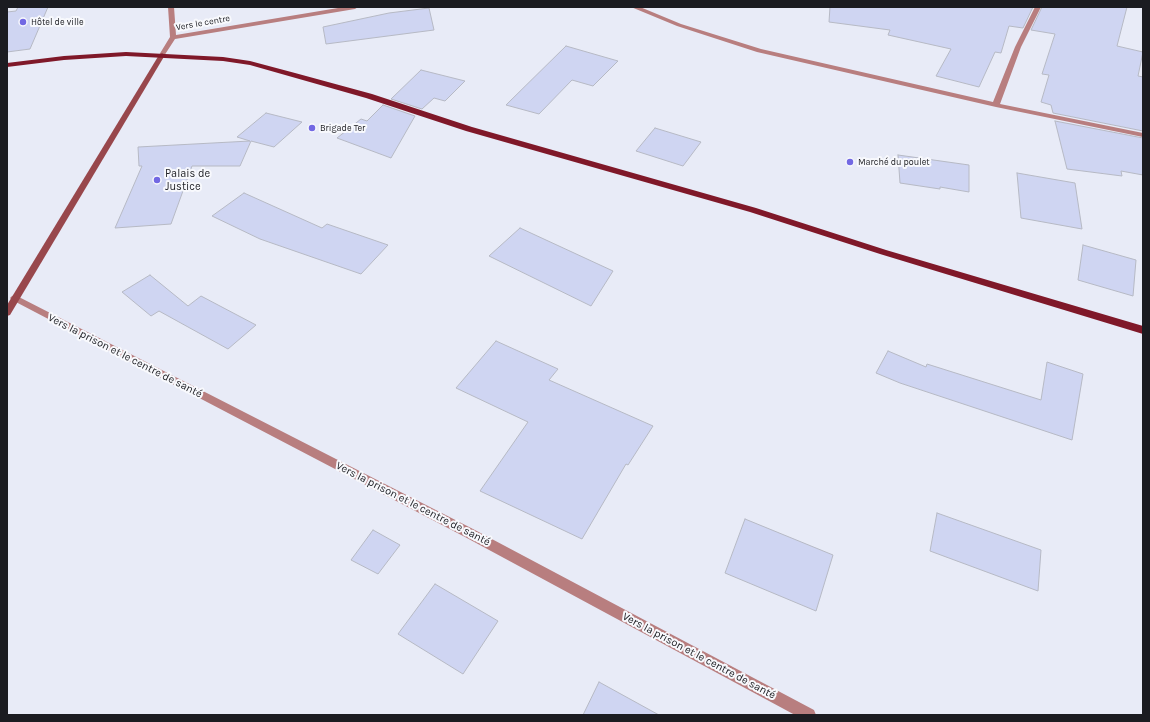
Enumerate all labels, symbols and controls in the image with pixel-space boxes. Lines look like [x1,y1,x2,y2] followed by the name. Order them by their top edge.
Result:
[175,13,231,33] street label: Vers le centre
[18,17,28,27] marker: Hôtel de ville
[31,17,84,27] place label: Hôtel de ville
[307,123,317,133] marker: Brigade Ter
[320,123,365,133] place label: Brigade Ter
[845,157,855,167] marker: Marché du poulet
[858,157,930,167] place label: Marché du poulet
[165,167,210,193] place label: Palais de Justice
[152,175,162,185] marker: Palais de Justice
[46,311,204,401] street label: Vers la prison et le centre de santé
[334,459,492,549] street label: Vers la prison et le centre de santé
[620,610,778,702] street label: Vers la prison et le centre de santé

